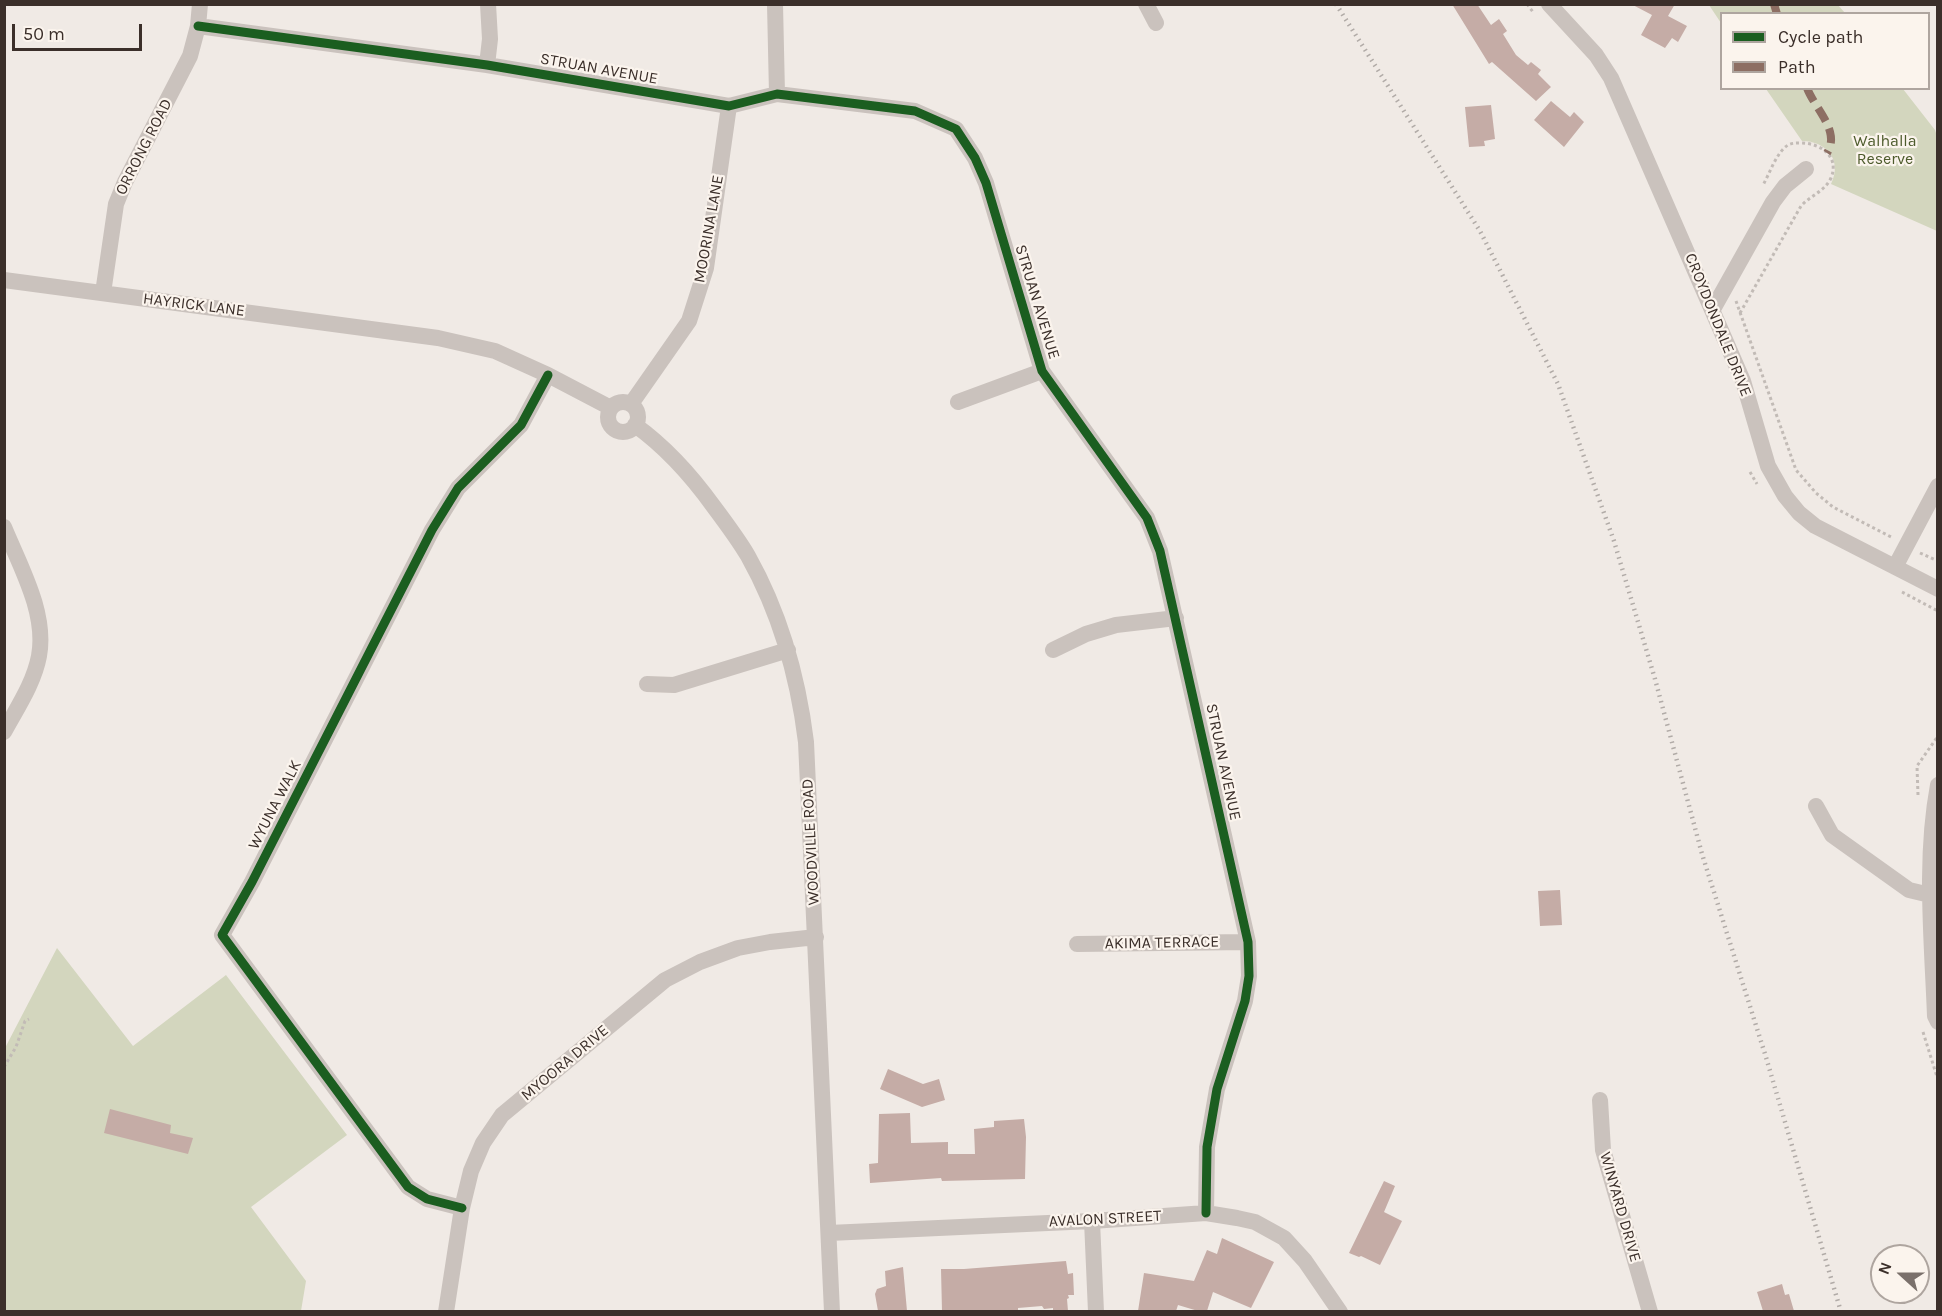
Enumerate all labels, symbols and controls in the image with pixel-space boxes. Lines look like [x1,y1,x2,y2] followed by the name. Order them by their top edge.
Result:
[15,12,146,50] scale bar
[1720,12,1930,90] legend
[23,23,65,45] text: 50 m
[1778,26,1863,48] text: Cycle path
[539,49,659,89] street label: STRUAN AVENUE
[1778,56,1816,78] text: Path
[112,96,176,198] street label: ORRONG ROAD
[1853,131,1917,169] park label: Walhalla Reserve
[690,174,728,284] street label: MOORINA LANE
[1010,242,1064,362] street label: STRUAN AVENUE
[1680,250,1756,400] street label: CROYDONDALE DRIVE
[142,289,246,321] street label: HAYRICK LANE
[1201,702,1245,822] street label: STRUAN AVENUE
[244,757,306,853] street label: WYUNA WALK
[798,778,824,906] street label: WOODVILLE ROAD
[1105,932,1219,954] street label: AKIMA TERRACE
[517,1021,613,1105] street label: MYOORA DRIVE
[1595,1150,1645,1264] street label: WINYARD DRIVE
[1048,1206,1162,1232] street label: AVALON STREET
[1870,1244,1930,1304] north arrow
[1874,1259,1896,1277] text: N

